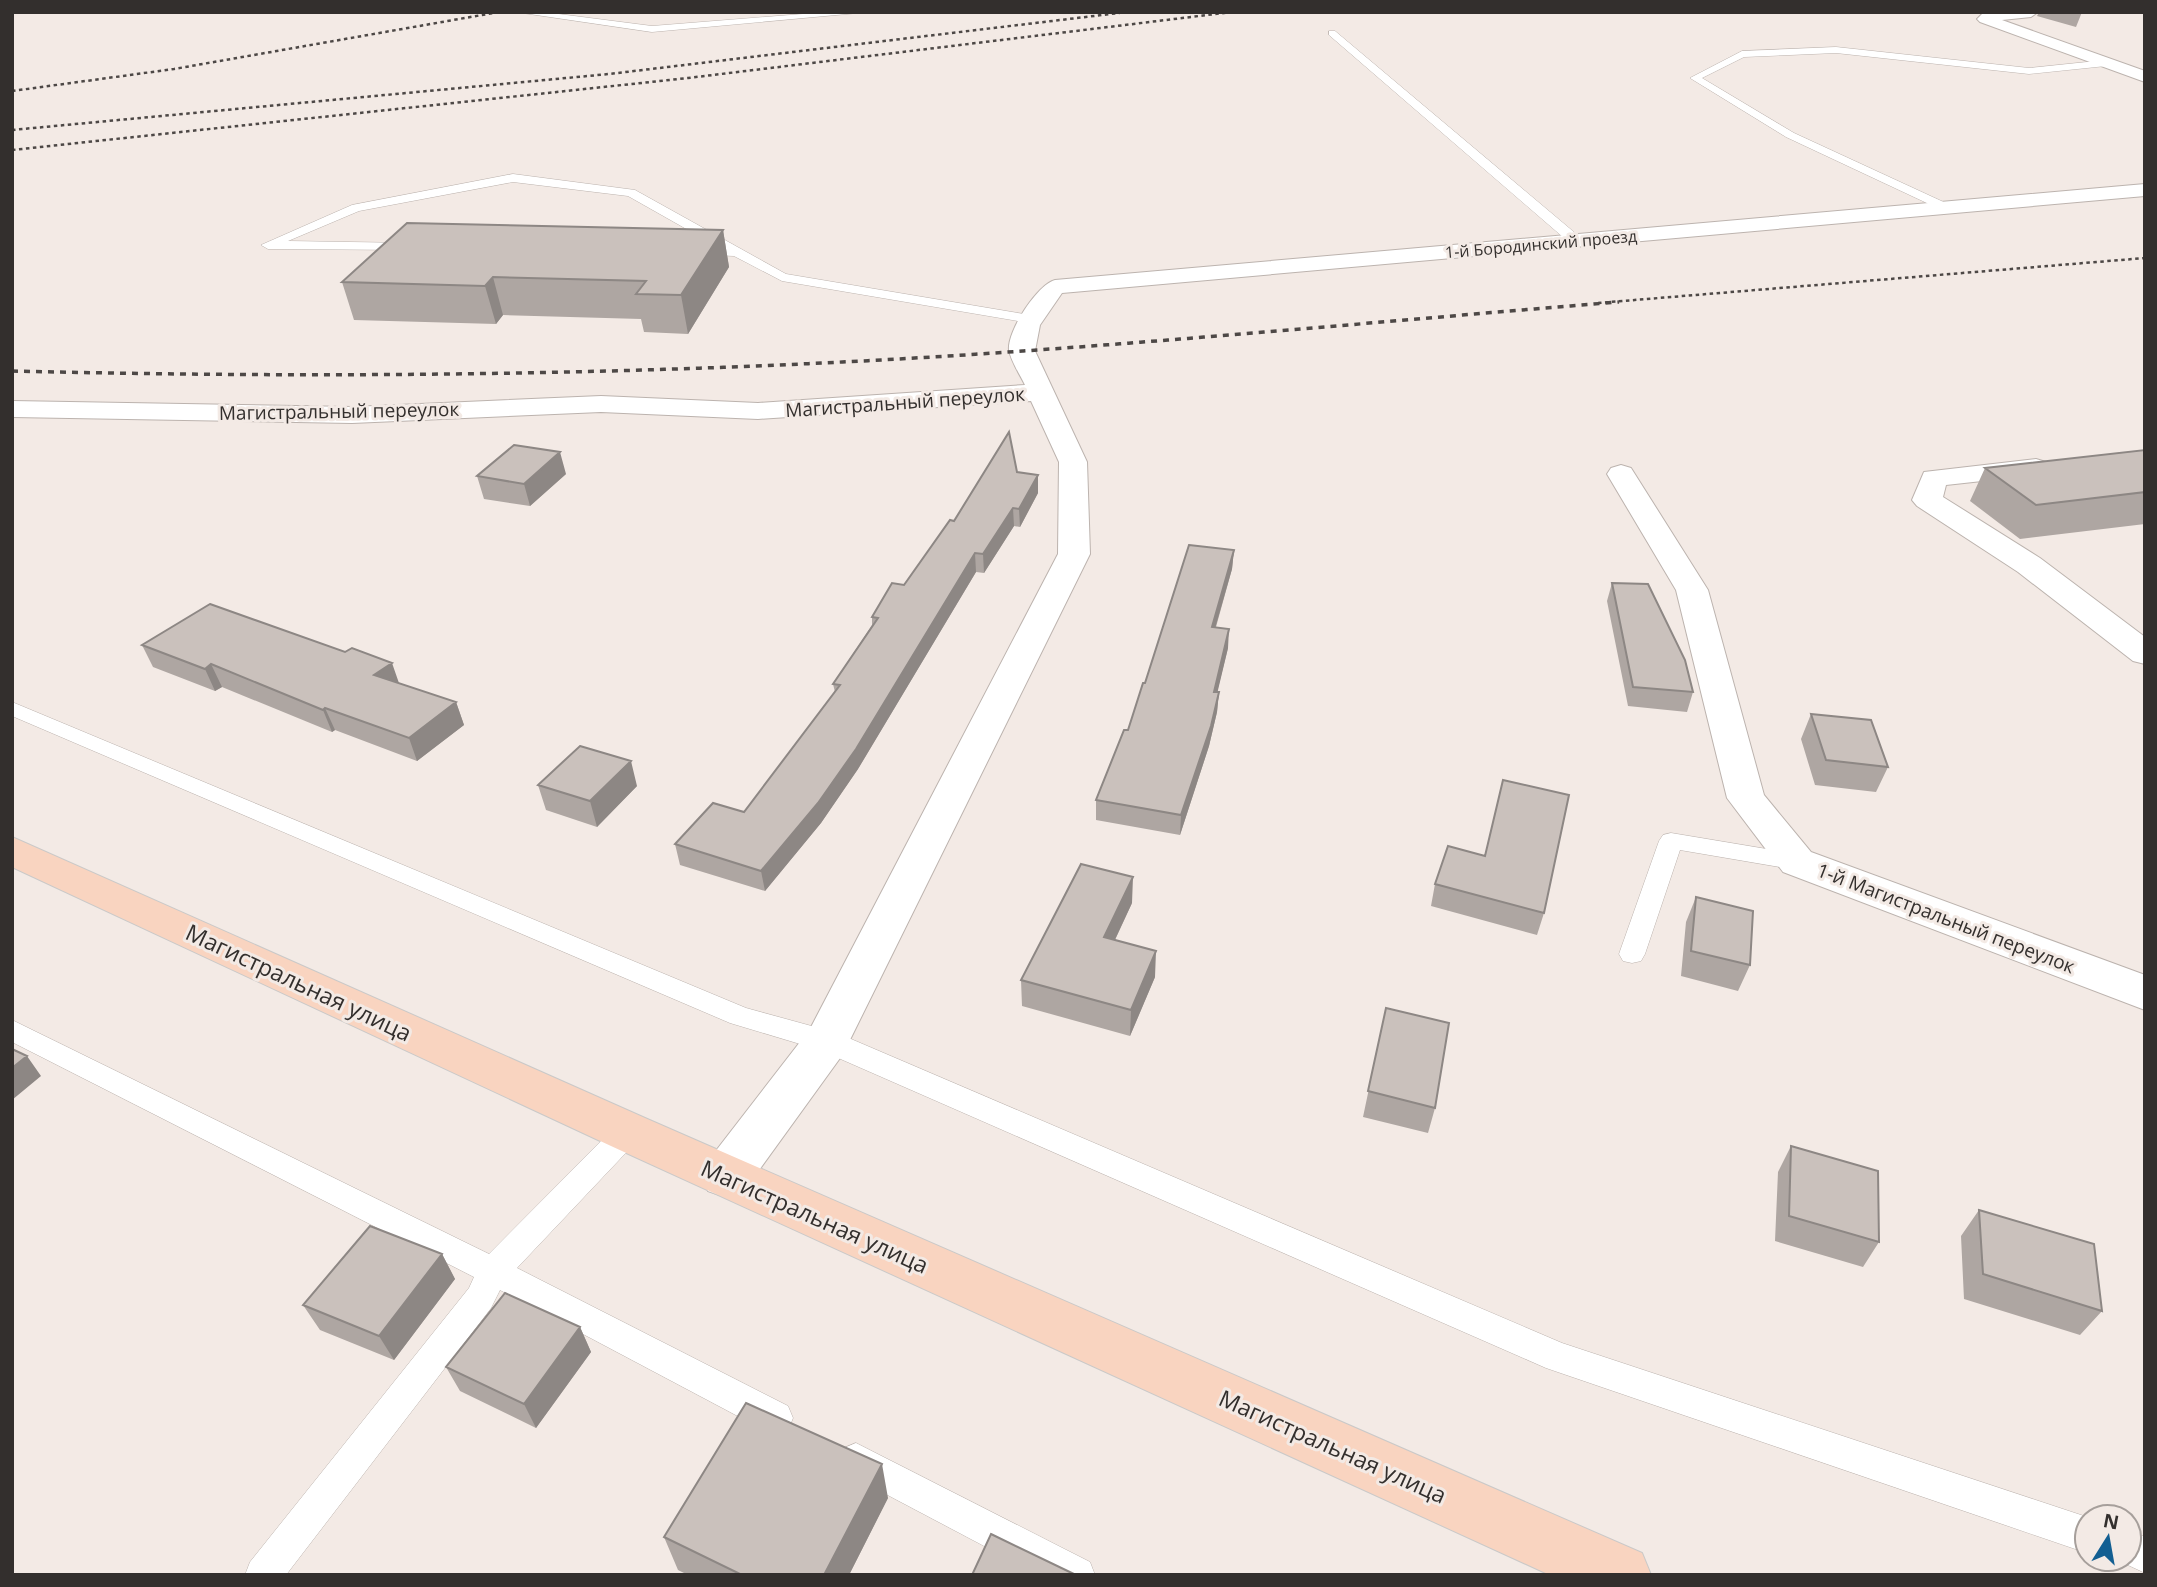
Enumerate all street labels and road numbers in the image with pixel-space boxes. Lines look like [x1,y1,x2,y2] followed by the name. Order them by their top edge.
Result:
[1444,225,1638,263] street label: 1-й Бородинский проезд
[784,381,1026,423] street label: Магистральный переулок
[219,396,460,426] street label: Магистральный переулок
[1813,857,2079,979] street label: 1-й Магистральный переулок
[181,916,417,1048] street label: Магистральная улица
[696,1151,934,1281] street label: Магистральная улица
[1214,1381,1452,1511] street label: Магистральная улица

